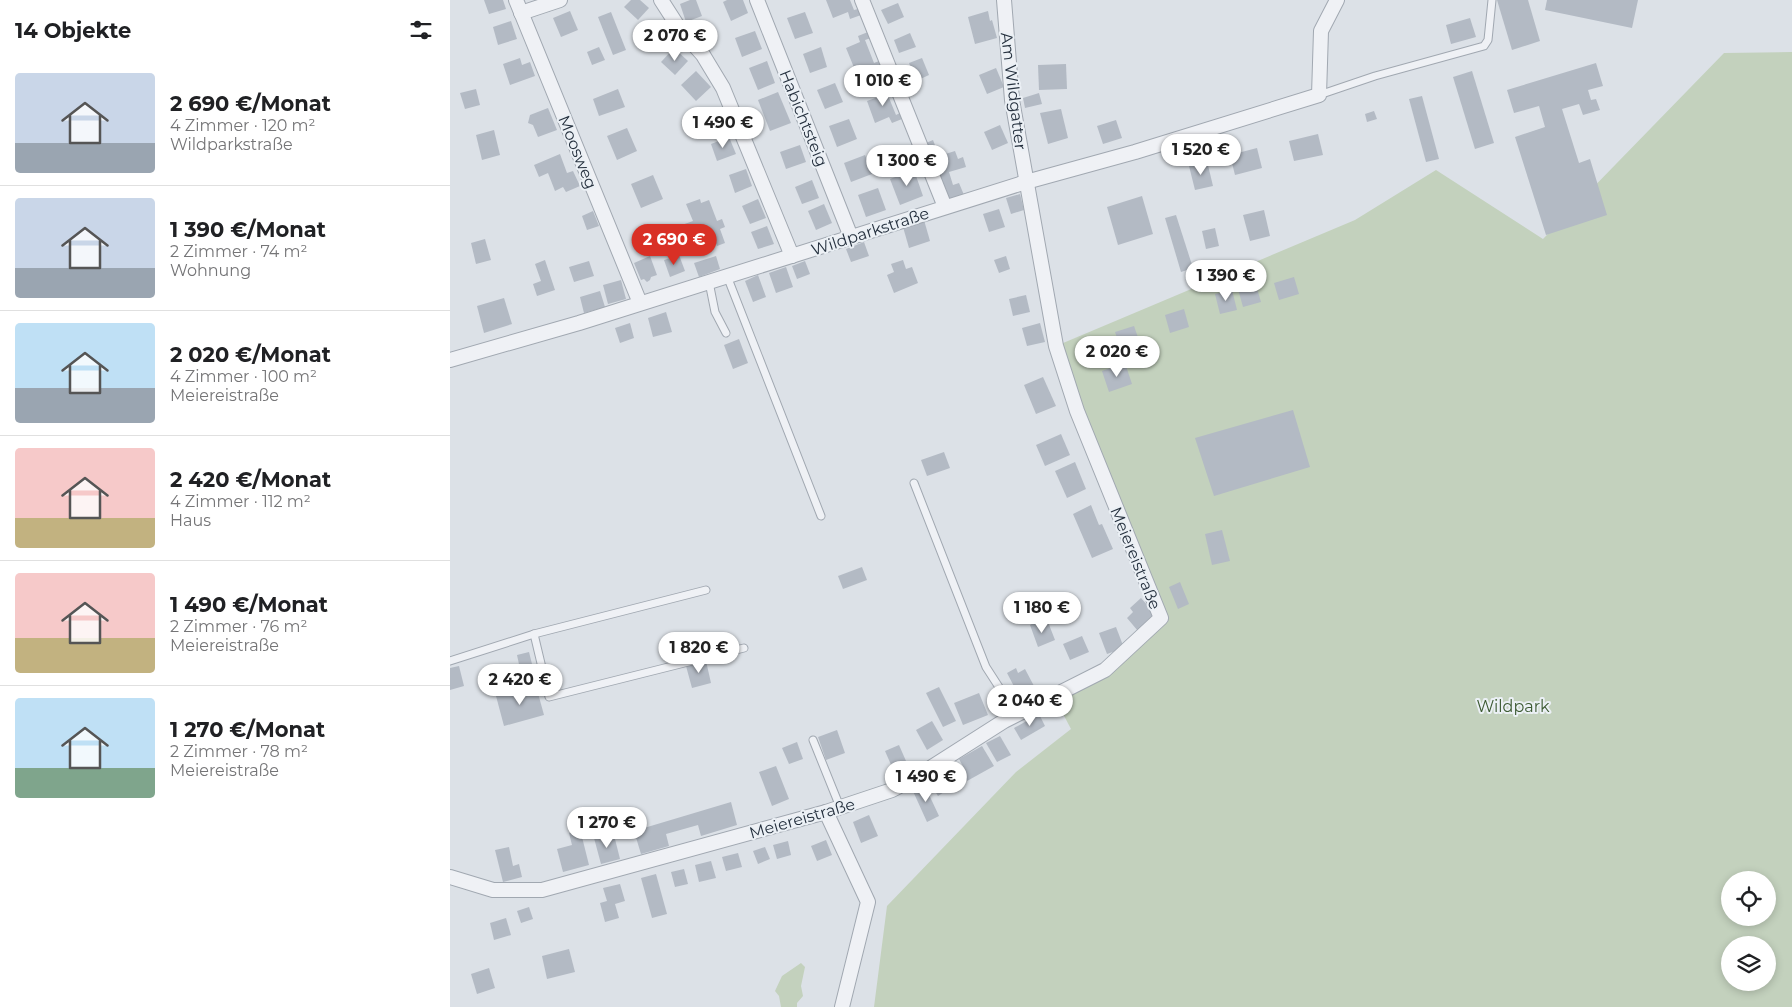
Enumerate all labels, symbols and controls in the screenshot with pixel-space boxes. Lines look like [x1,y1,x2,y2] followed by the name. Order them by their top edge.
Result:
[407,16,435,44] icon: filters
[15,18,131,43] text: 14 Objekte
[629,20,721,62] pin: 2 070 €
[644,26,706,45] text: 2 070 €
[997,31,1030,151] street label: Am Wildgatter
[837,64,929,107] pin: 1 010 €
[775,67,832,169] street label: Habichtsteig
[855,71,911,90] text: 1 010 €
[170,91,331,116] text: 2 690 €/Monat
[55,93,115,153] icon: home
[677,106,769,149] pin: 1 490 €
[554,113,601,192] street label: Moosweg
[693,113,753,132] text: 1 490 €
[170,116,315,135] text: 4 Zimmer · 120 m²
[1155,134,1247,176] pin: 1 520 €
[170,135,293,154] text: Wildparkstraße
[1172,140,1230,159] text: 1 520 €
[861,144,953,187] pin: 1 300 €
[877,151,937,170] text: 1 300 €
[809,203,931,259] street label: Wildparkstraße
[170,217,326,242] text: 1 390 €/Monat
[55,218,115,278] icon: home
[628,224,720,266] pin: 2 690 €
[643,230,705,249] text: 2 690 €
[170,242,307,261] text: 2 Zimmer · 74 m²
[1180,260,1272,302] pin: 1 390 €
[170,261,251,280] text: Wohnung
[1197,266,1255,285] text: 1 390 €
[1071,336,1163,378] pin: 2 020 €
[170,342,331,367] text: 2 020 €/Monat
[1086,342,1148,361] text: 2 020 €
[55,343,115,403] icon: home
[170,367,317,386] text: 4 Zimmer · 100 m²
[170,386,279,405] text: Meiereistraße
[170,467,331,492] text: 2 420 €/Monat
[55,468,115,528] icon: home
[170,492,311,511] text: 4 Zimmer · 112 m²
[1106,504,1165,612] street label: Meiereistraße
[170,511,211,530] text: Haus
[170,592,328,617] text: 1 490 €/Monat
[996,592,1088,634] pin: 1 180 €
[55,593,115,653] icon: home
[1014,598,1070,617] text: 1 180 €
[170,617,307,636] text: 2 Zimmer · 76 m²
[653,632,745,674] pin: 1 820 €
[170,636,279,655] text: Meiereistraße
[669,638,729,657] text: 1 820 €
[474,664,566,706] pin: 2 420 €
[489,670,551,689] text: 2 420 €
[984,684,1076,727] pin: 2 040 €
[998,691,1062,710] text: 2 040 €
[1476,697,1550,716] park label: Wildpark
[170,717,325,742] text: 1 270 €/Monat
[55,718,115,778] icon: home
[170,742,308,761] text: 2 Zimmer · 78 m²
[880,760,972,803] pin: 1 490 €
[170,761,279,780] text: Meiereistraße
[896,767,956,786] text: 1 490 €
[747,794,857,843] street label: Meiereistraße
[561,806,653,849] pin: 1 270 €
[578,813,636,832] text: 1 270 €
[1721,871,1776,991] map controls
[1721,871,1776,926] button: locate
[1721,936,1776,991] button: layers

